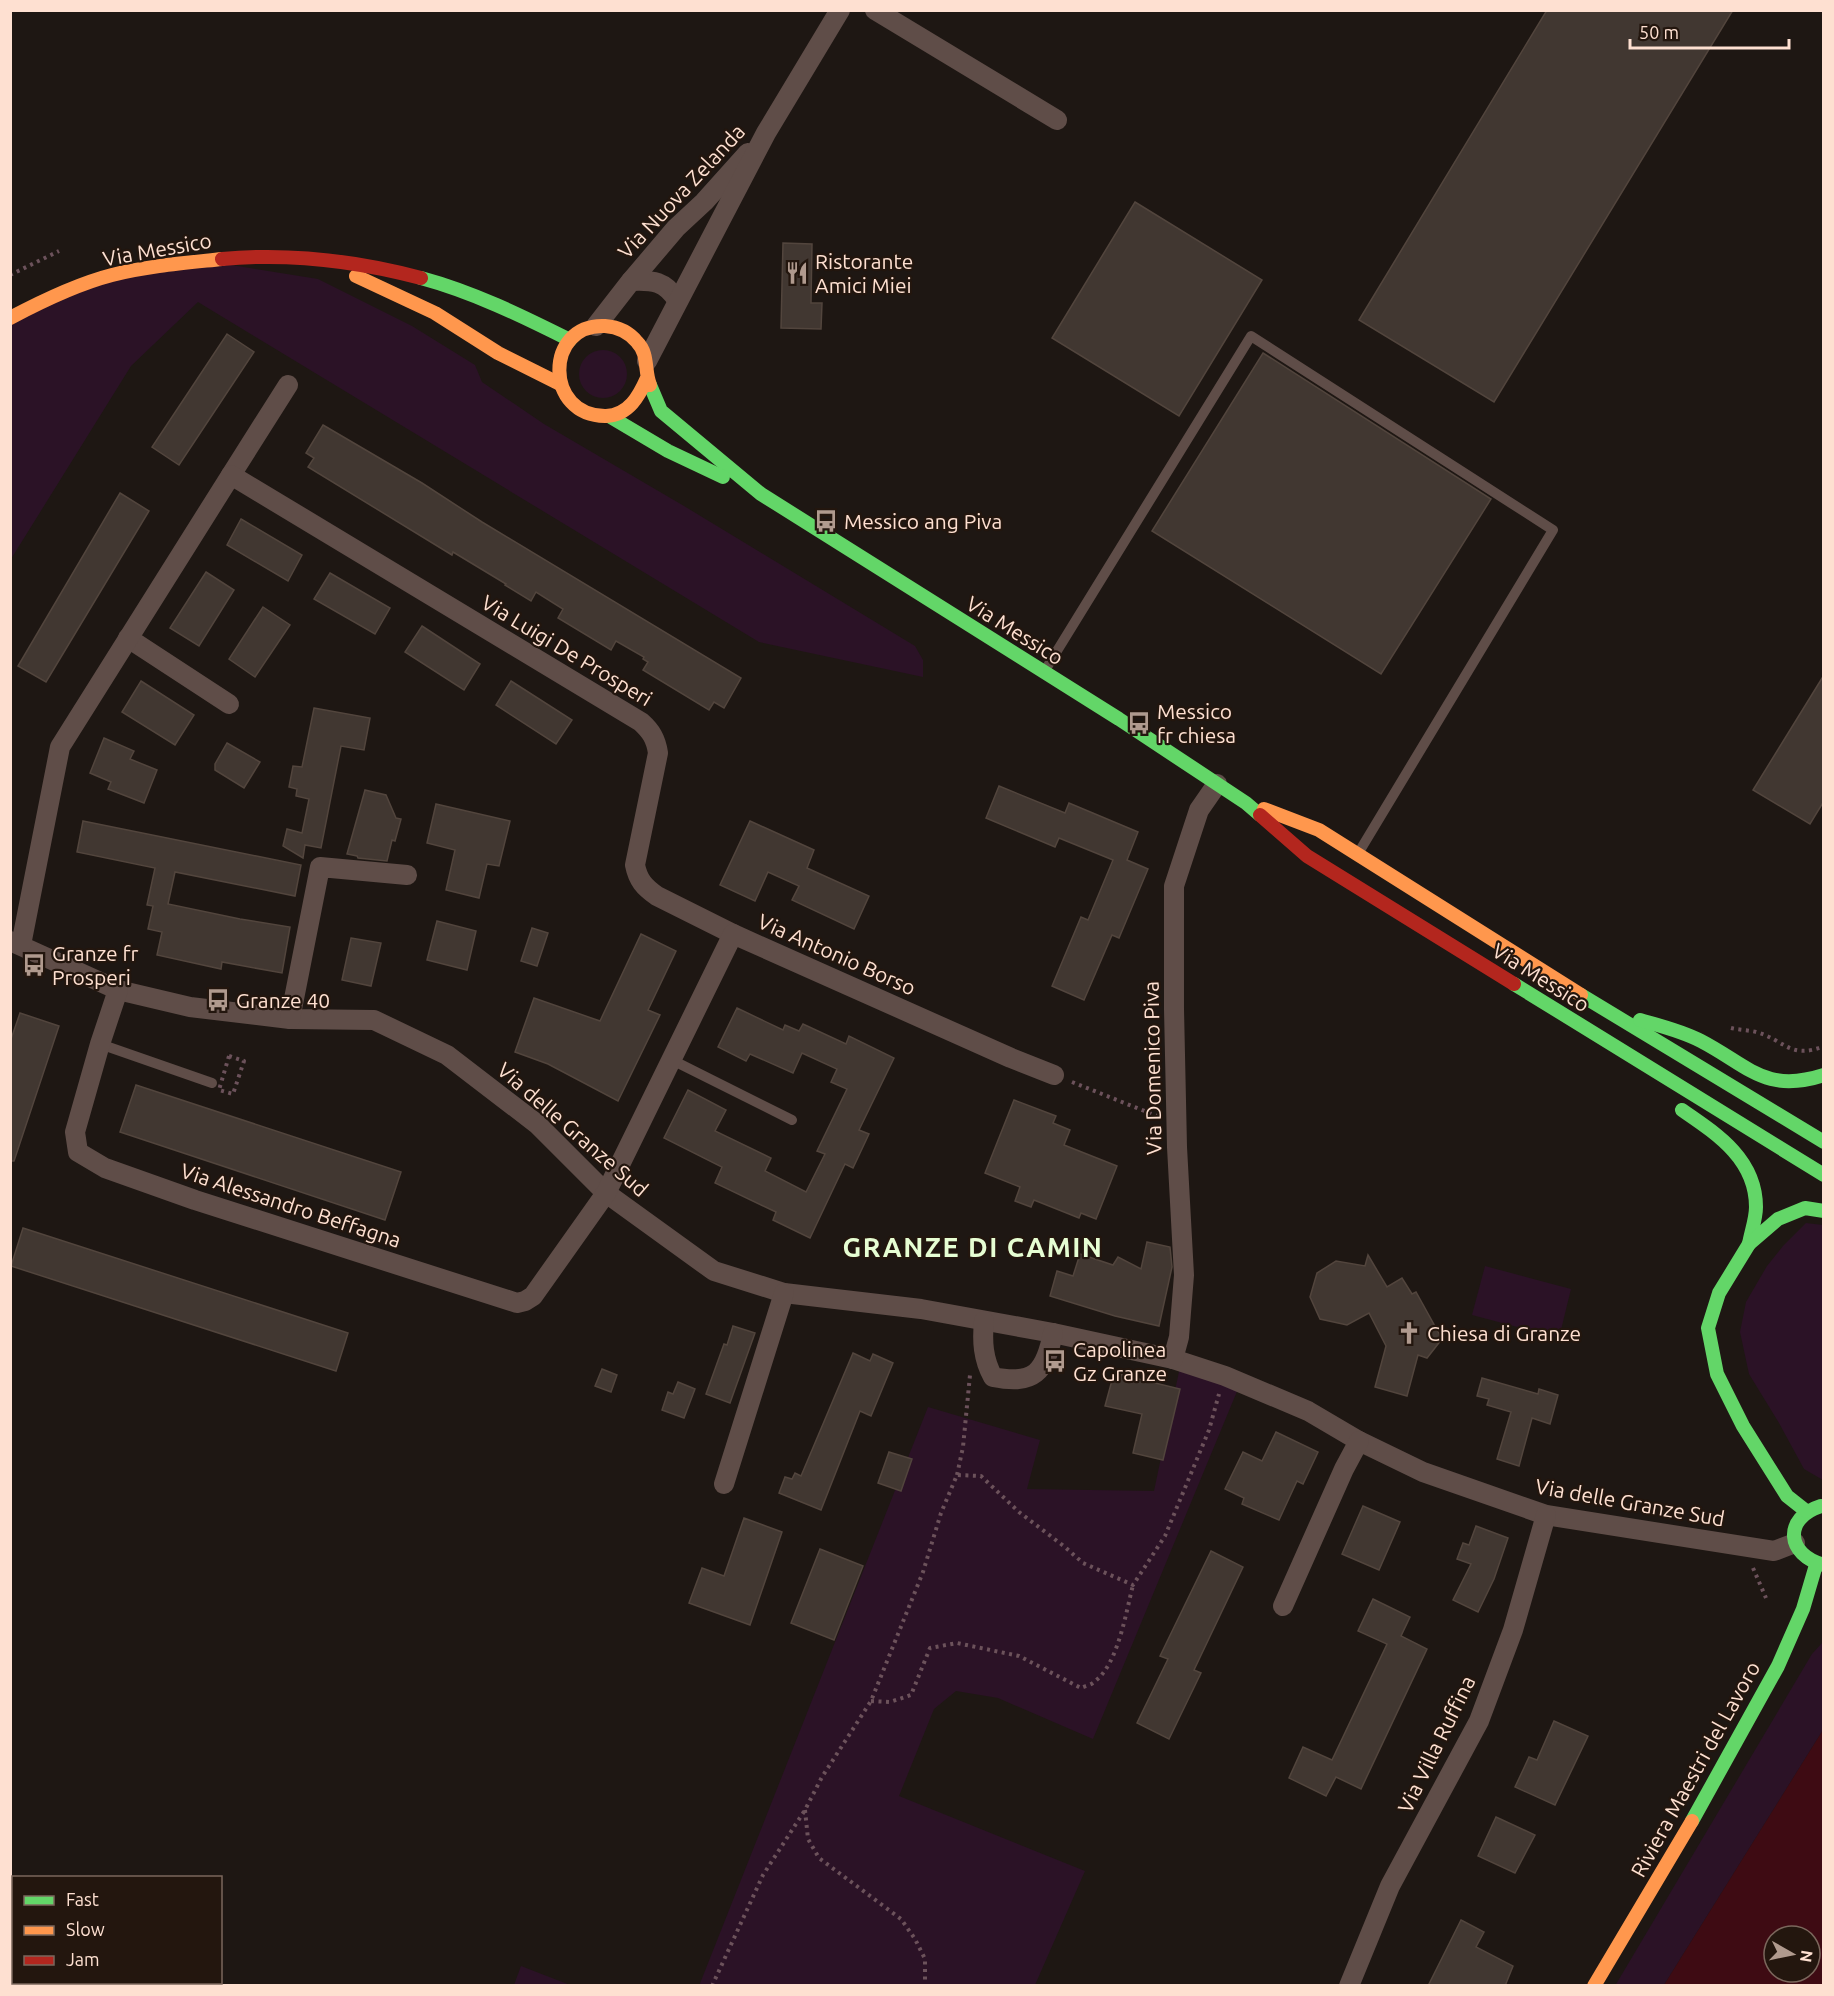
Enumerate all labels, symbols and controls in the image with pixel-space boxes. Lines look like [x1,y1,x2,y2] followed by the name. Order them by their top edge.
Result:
[1630,12,1789,50] scale bar
[1639,22,1679,42] text: 50 m
[613,119,749,263] street label: Via Nuova Zelanda
[101,228,213,270] street label: Via Messico
[815,249,913,297] place label: Ristorante Amici Miei
[784,260,810,286] restaurant icon: Ristorante Amici Miei
[813,508,839,534] bus stop icon: Messico ang Piva
[844,509,1002,533] place label: Messico ang Piva
[477,590,657,710] street label: Via Luigi De Prosperi
[962,591,1068,669] street label: Via Messico
[1157,699,1236,747] place label: Messico fr chiesa
[1126,710,1152,736] bus stop icon: Messico fr chiesa
[754,908,920,1000] street label: Via Antonio Borso
[1488,938,1594,1016] street label: Via Messico
[52,941,139,989] place label: Granze fr Prosperi
[21,952,47,978] bus stop icon: Granze fr Prosperi
[1138,981,1166,1155] street label: Via Domenico Piva
[205,987,231,1013] bus stop icon: Granze 40
[236,988,330,1012] place label: Granze 40
[493,1057,653,1201] street label: Via delle Granze Sud
[178,1158,404,1252] street label: Via Alessandro Beffagna
[843,1232,1103,1262] district label: GRANZE DI CAMIN
[1396,1320,1422,1346] church icon: Chiesa di Granze
[1427,1321,1581,1345] place label: Chiesa di Granze
[1073,1337,1167,1385] place label: Capolinea Gz Granze
[1042,1348,1068,1374] bus stop icon: Capolinea Gz Granze
[1533,1474,1727,1530] street label: Via delle Granze Sud
[1626,1657,1764,1881] street label: Riviera Maestri del Lavoro
[1392,1672,1480,1816] street label: Via Villa Ruffina
[12,1876,222,1984] legend
[66,1889,99,1909] text: Fast
[66,1919,105,1939] text: Slow
[1762,1924,1822,1984] north arrow
[66,1949,100,1969] text: Jam
[1797,1949,1817,1964] text: N

